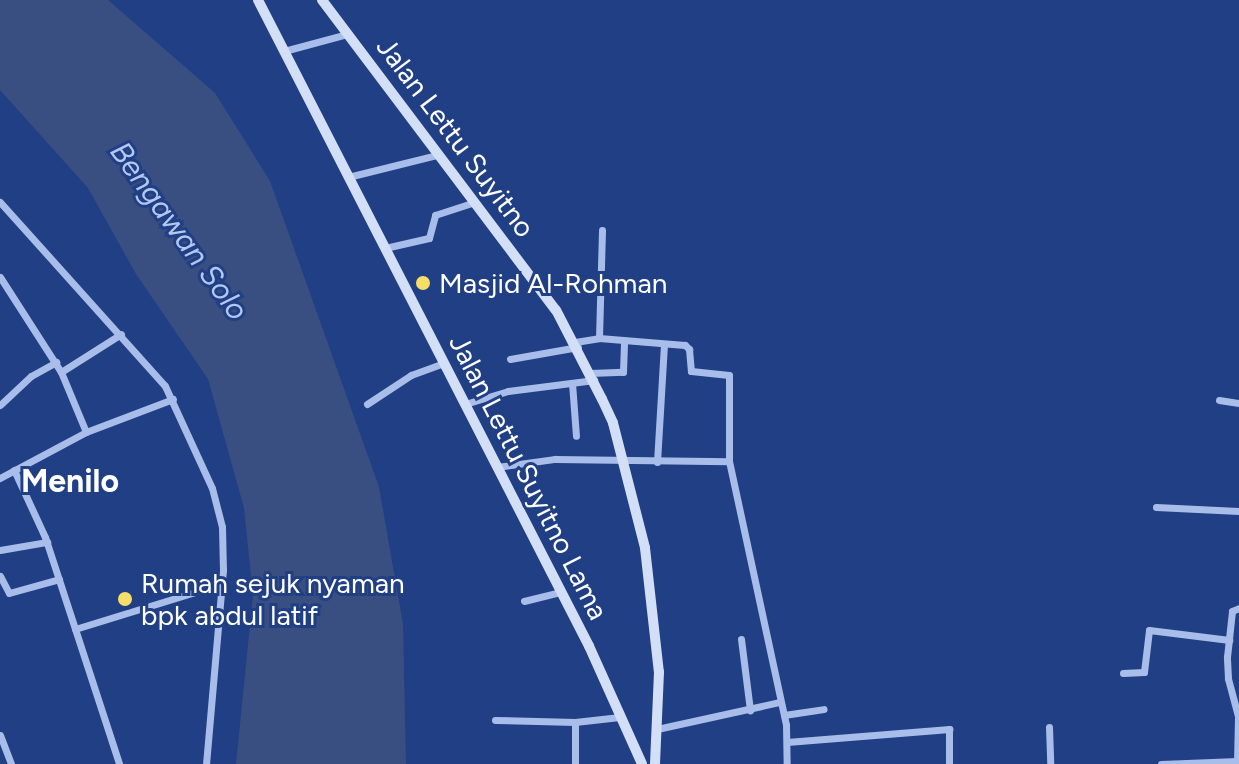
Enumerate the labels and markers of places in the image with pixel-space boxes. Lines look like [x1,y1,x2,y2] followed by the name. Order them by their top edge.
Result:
[439,266,667,300] place label: Masjid Al-Rohman
[414,274,432,292] marker: Masjid Al-Rohman
[141,566,405,632] place label: Rumah sejuk nyaman bpk abdul latif
[116,590,134,608] marker: Rumah sejuk nyaman bpk abdul latif

